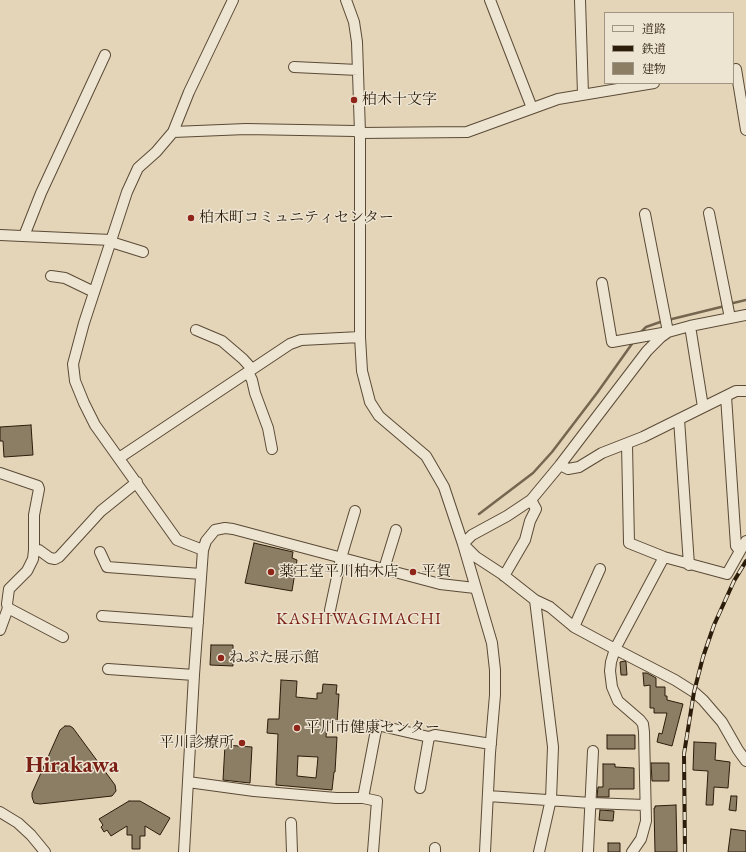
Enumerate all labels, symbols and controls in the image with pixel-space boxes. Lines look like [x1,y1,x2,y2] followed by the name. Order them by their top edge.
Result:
[604,12,734,84] legend
[642,21,666,37] text: 道路
[642,41,666,57] text: 鉄道
[642,61,666,77] text: 建物
[362,91,437,109] place label: 柏木十文字
[349,95,359,105] marker: 柏木十文字
[199,209,394,227] place label: 柏木町コミュニティセンター
[186,213,196,223] marker: 柏木町コミュニティセンター
[279,563,399,581] place label: 薬王堂平川柏木店
[421,563,451,581] place label: 平賀
[266,567,276,577] marker: 薬王堂平川柏木店
[408,567,418,577] marker: 平賀
[276,609,442,629] district label: KASHIWAGIMACHI
[229,649,319,667] place label: ねぷた展示館
[216,653,226,663] marker: ねぷた展示館
[305,719,440,737] place label: 平川市健康センター
[292,723,302,733] marker: 平川市健康センター
[159,734,234,752] place label: 平川診療所
[237,738,247,748] marker: 平川診療所
[25,752,119,780] district label: Hirakawa

